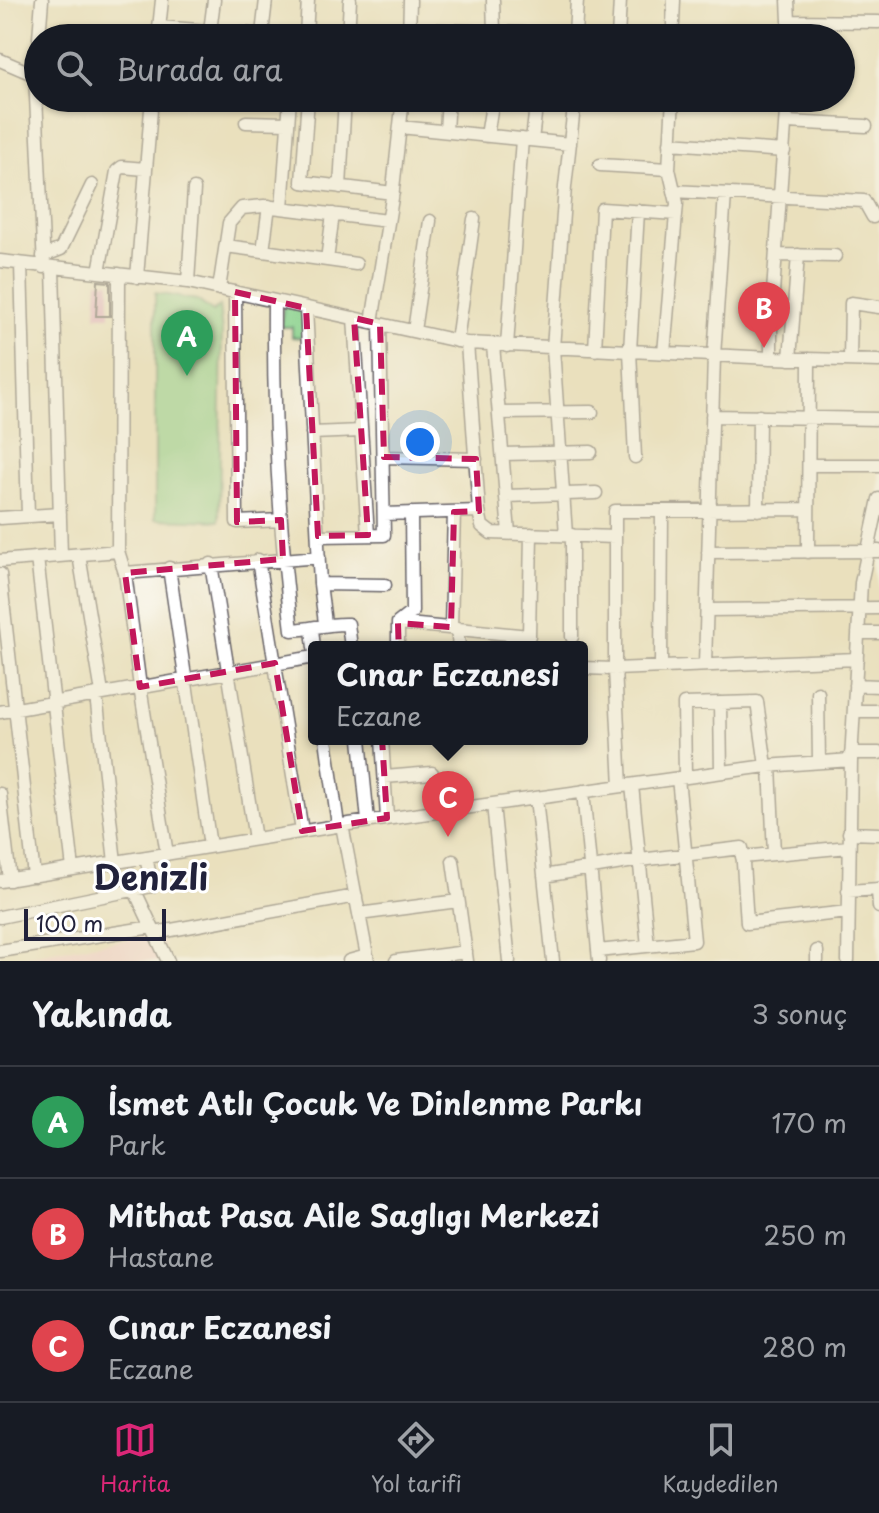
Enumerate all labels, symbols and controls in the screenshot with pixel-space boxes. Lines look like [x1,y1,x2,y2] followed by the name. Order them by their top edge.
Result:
[24,24,855,112] search box
[52,46,96,90] icon: search
[116,46,282,91] text: Burada ara
[738,282,790,348] pin: B
[161,310,213,376] pin: A
[400,422,440,462] your location
[308,641,588,745] popup
[336,651,560,696] text: Cınar Eczanesi
[336,696,422,735] text: Eczane
[422,771,474,837] pin: C
[94,850,208,902] district label: Denizli
[24,905,166,941] scale bar
[36,906,103,939] text: 100 m
[32,987,172,1039] text: Yakında
[752,994,847,1033] text: 3 sonuç
[108,1080,642,1125] text: İsmet Atlı Çocuk Ve Dinlenme Parkı
[48,1103,68,1142] text: A
[772,1103,847,1142] text: 170 m
[108,1125,166,1164] text: Park
[108,1192,599,1237] text: Mithat Pasa Aile Saglıgı Merkezi
[49,1215,67,1254] text: B
[763,1215,847,1254] text: 250 m
[108,1237,214,1276] text: Hastane
[108,1304,331,1349] text: Cınar Eczanesi
[48,1327,68,1366] text: C
[762,1327,847,1366] text: 280 m
[108,1349,194,1388] text: Eczane
[100,1418,170,1499] tab: Harita
[371,1418,462,1499] tab: Yol tarifi
[663,1418,779,1499] tab: Kaydedilen

